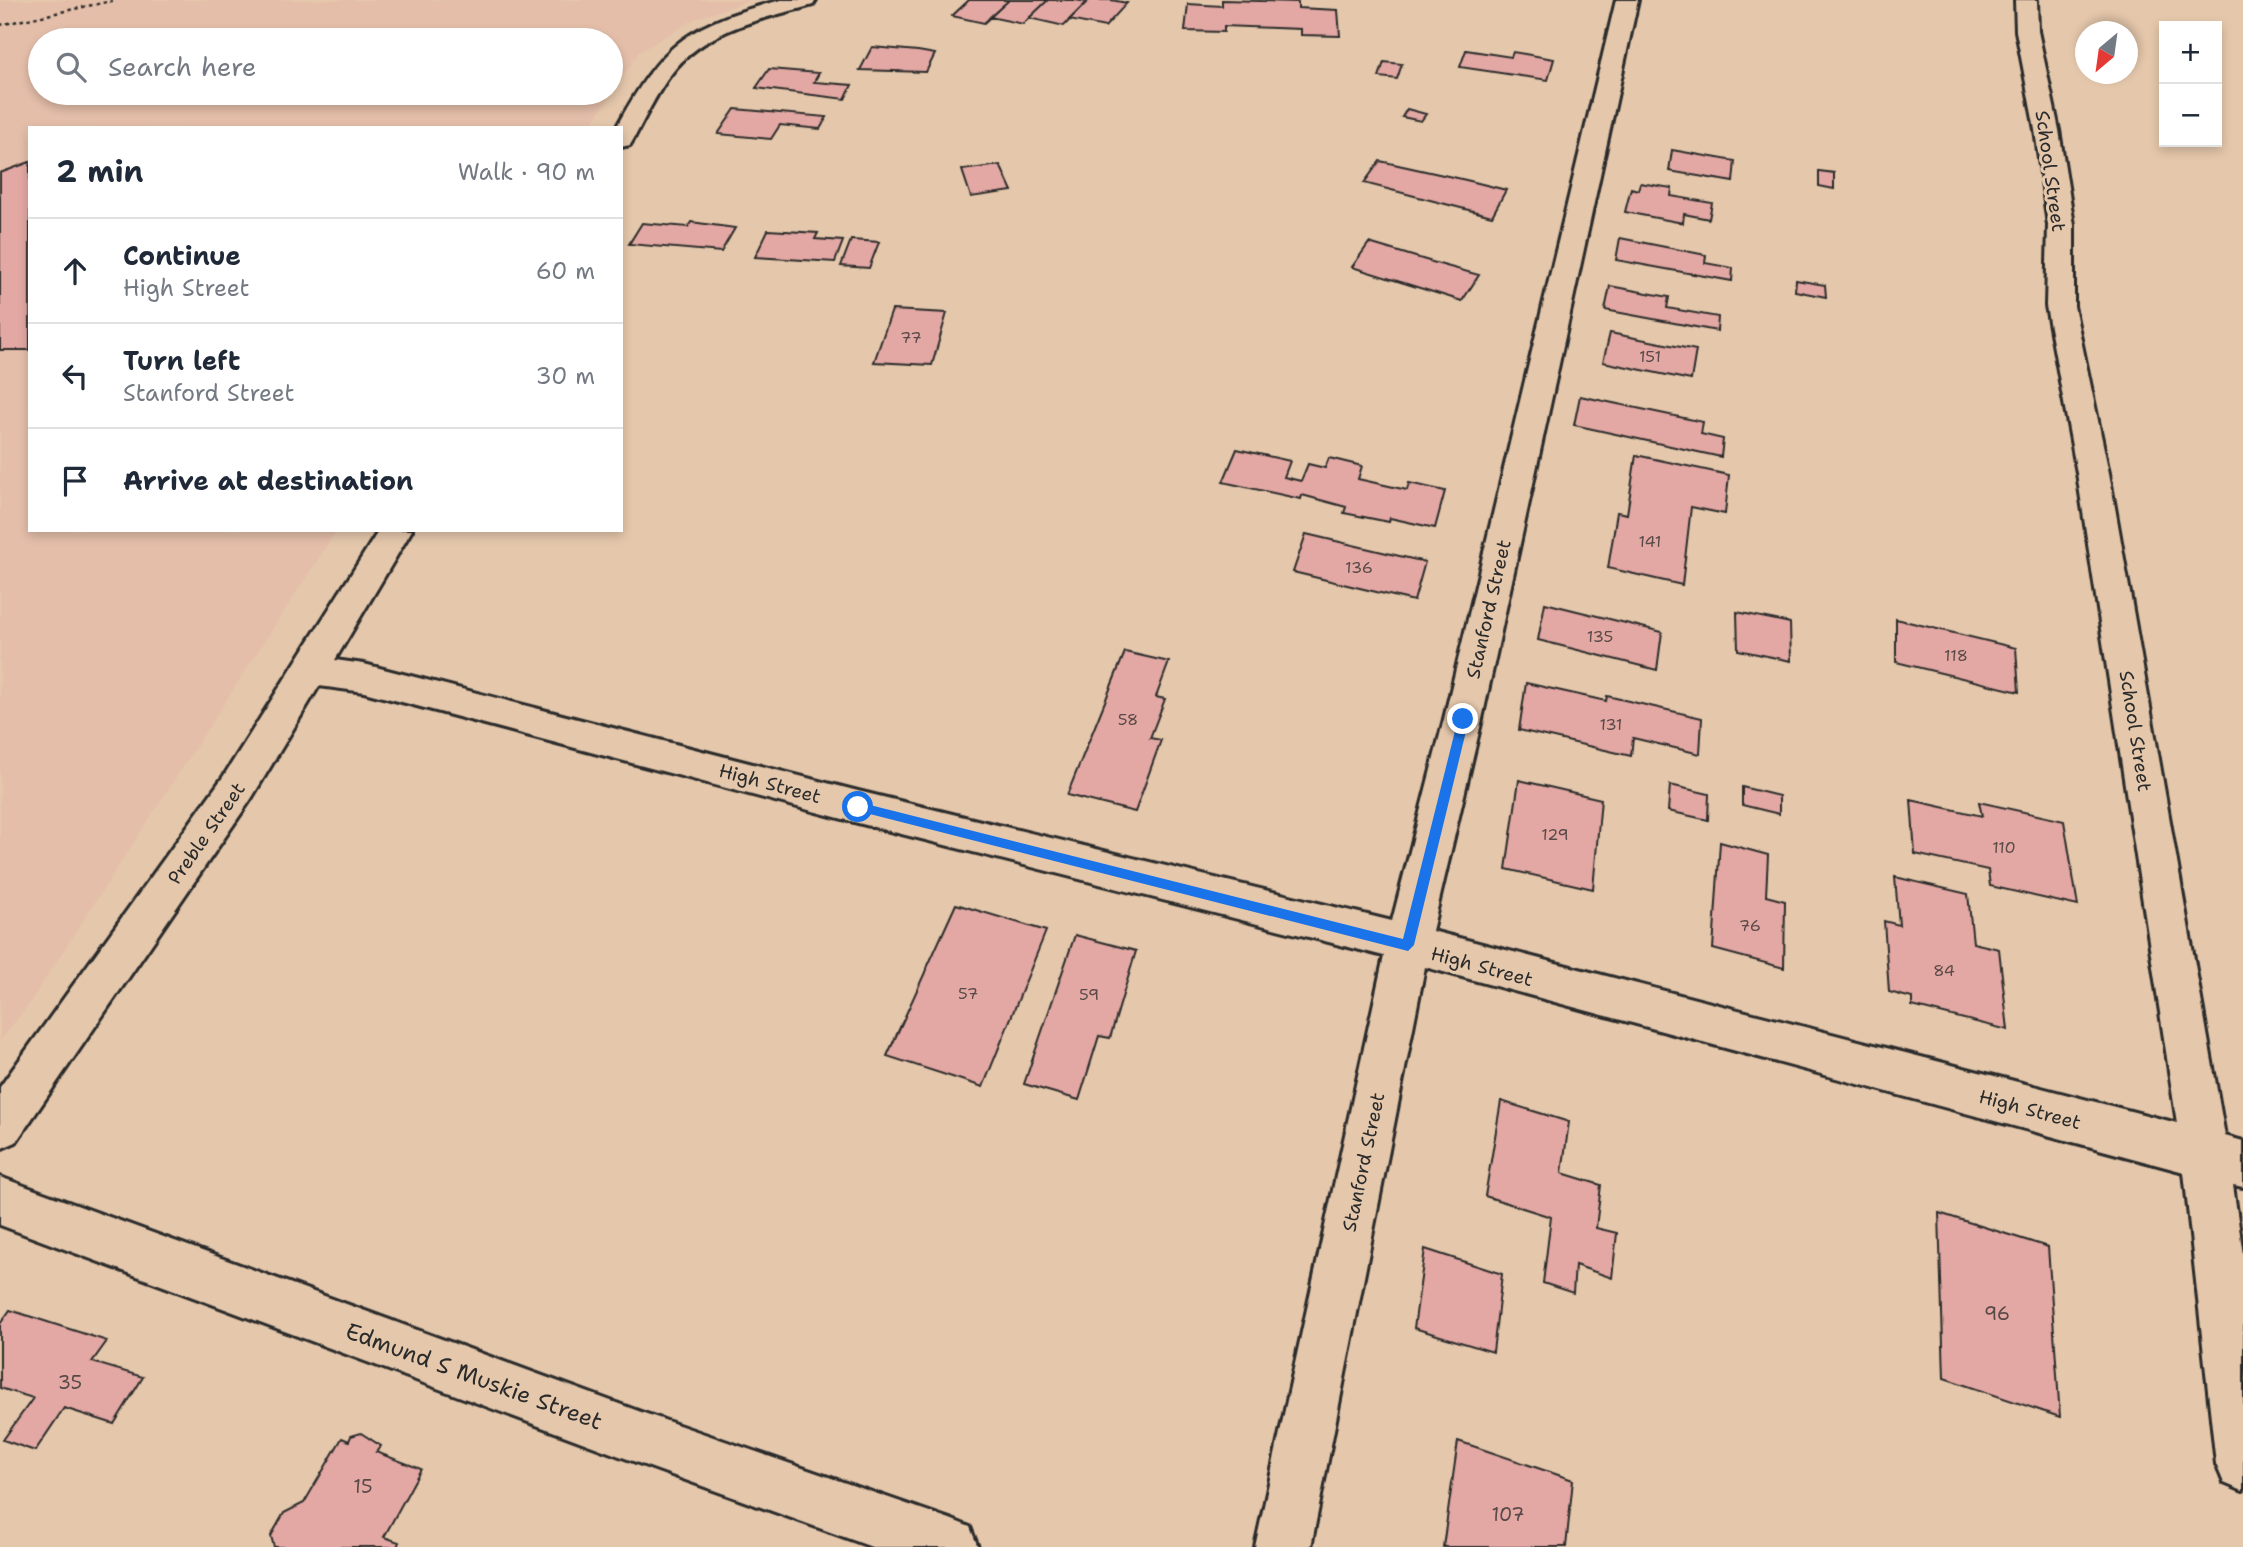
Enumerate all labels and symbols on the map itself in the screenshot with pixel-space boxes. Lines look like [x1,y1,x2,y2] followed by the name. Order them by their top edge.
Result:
[2075,21,2138,84] north arrow
[2030,109,2071,233] street label: School Street
[900,327,922,348] house number: 77
[1639,346,1661,367] house number: 151
[1638,531,1662,552] house number: 141
[1460,537,1517,681] street label: Stanford Street
[1345,557,1373,578] house number: 136
[1587,626,1613,647] house number: 135
[1944,645,1968,666] house number: 118
[2114,669,2157,793] street label: School Street
[1447,703,1478,734] route end
[1118,709,1138,730] house number: 58
[1600,714,1622,735] house number: 131
[716,758,824,809] street label: High Street
[162,777,251,889] street label: Preble Street
[842,791,873,822] route start
[1541,824,1569,845] house number: 129
[1992,837,2016,858] house number: 110
[1739,915,1761,936] house number: 76
[1428,941,1536,992] street label: High Street
[1933,960,1955,981] house number: 84
[958,983,978,1004] house number: 57
[1079,984,1099,1005] house number: 59
[1976,1084,2084,1135] street label: High Street
[1337,1090,1390,1234] street label: Stanford Street
[1984,1301,2010,1326] house number: 96
[341,1316,607,1436] street label: Edmund S Muskie Street
[58,1370,82,1395] house number: 35
[353,1474,373,1499] house number: 15
[1492,1502,1525,1527] house number: 107

